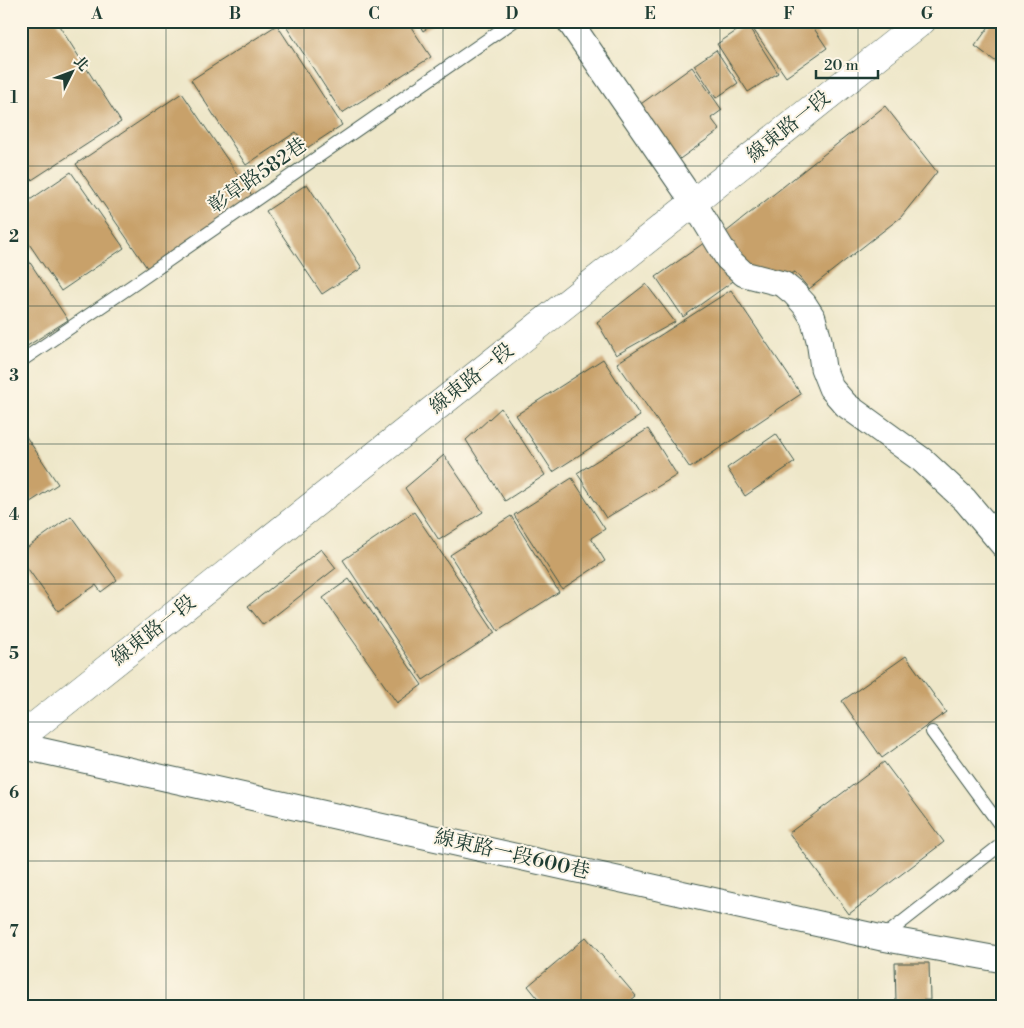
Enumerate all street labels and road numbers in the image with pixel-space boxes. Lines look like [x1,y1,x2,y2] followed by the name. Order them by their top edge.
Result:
[742,86,836,168] street label: 線東路一段
[204,133,312,219] street label: 彰草路582巷
[425,338,519,420] street label: 線東路一段
[107,590,201,672] street label: 線東路一段
[432,825,592,885] street label: 線東路一段600巷

